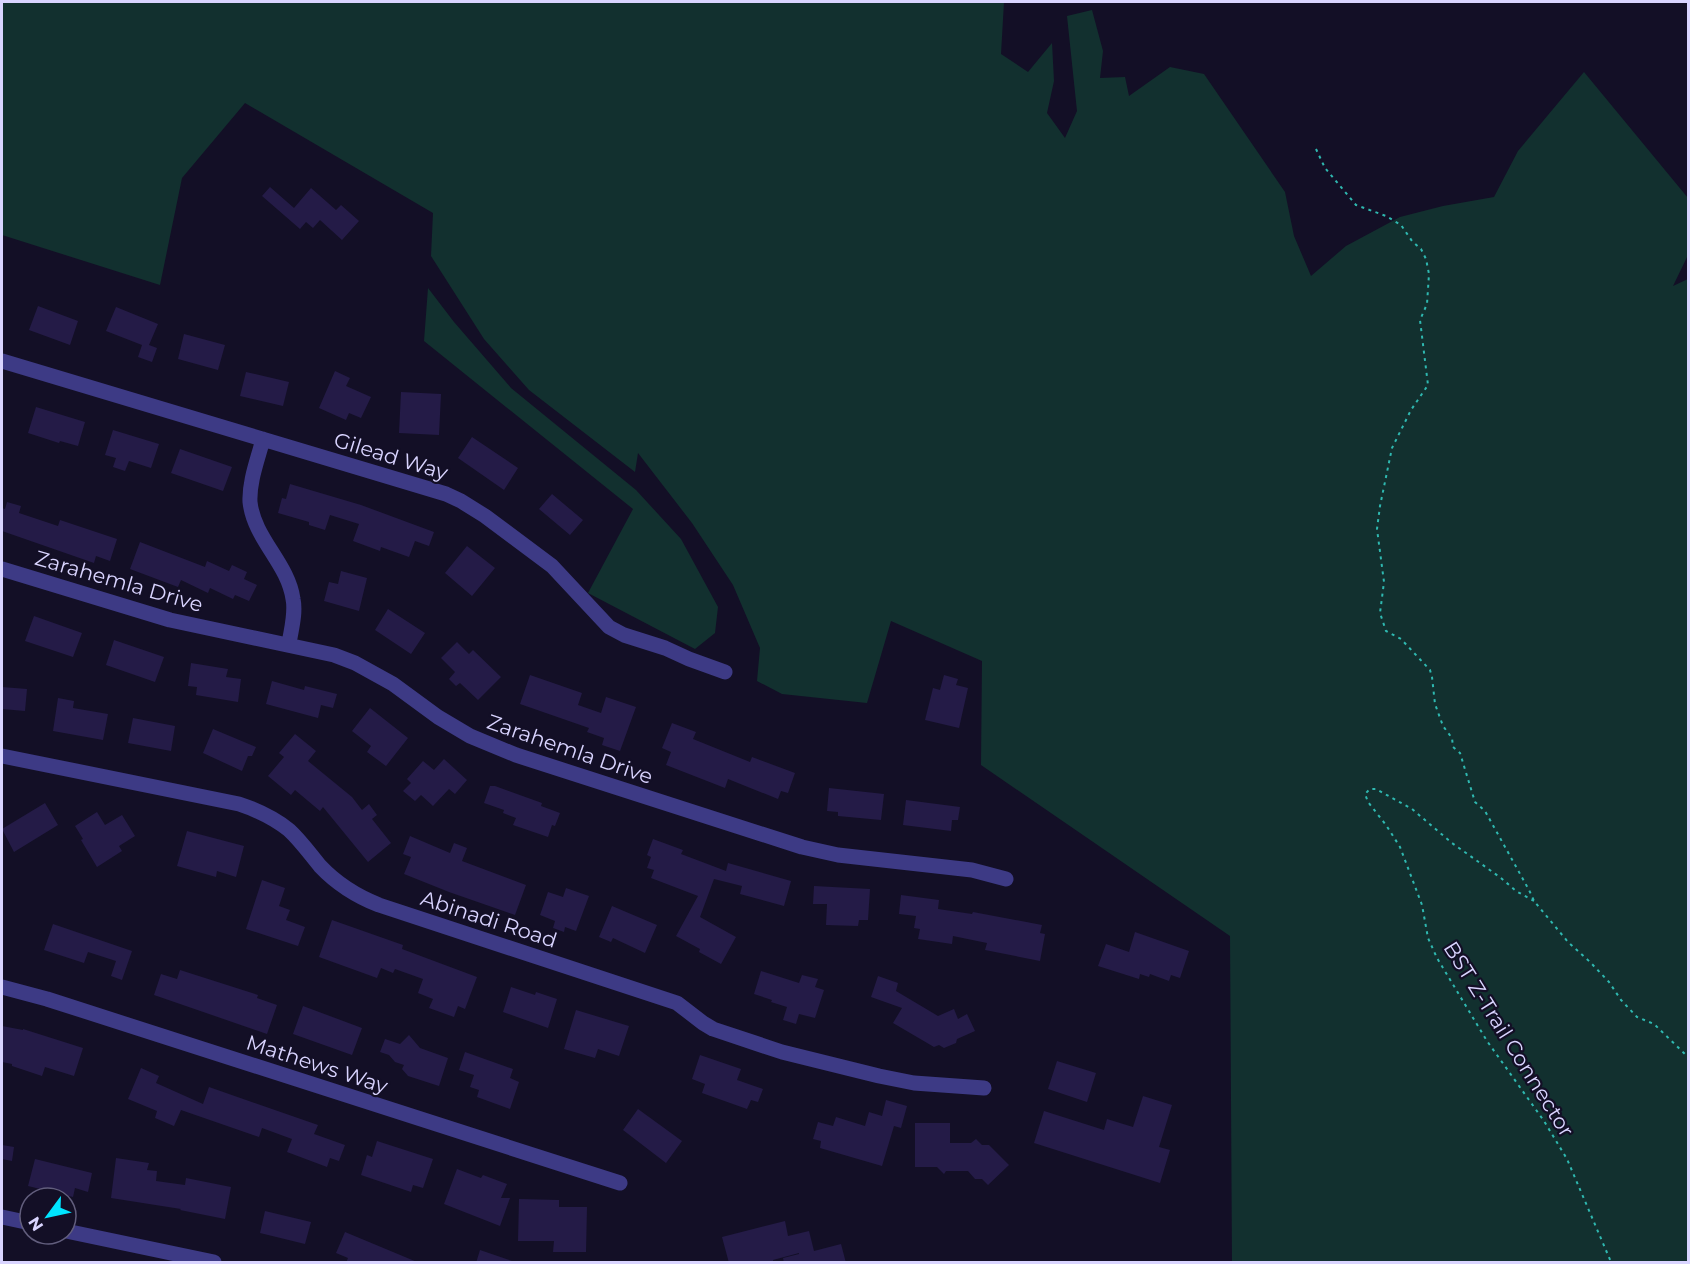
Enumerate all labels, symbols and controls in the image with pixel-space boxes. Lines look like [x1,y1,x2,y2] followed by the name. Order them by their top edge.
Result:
[331,427,451,485] street label: Gilead Way
[32,545,206,617] street label: Zarahemla Drive
[484,709,656,789] street label: Zarahemla Drive
[418,885,560,953] street label: Abinadi Road
[1439,937,1579,1141] street label: BST Z-Trail Connector
[243,1029,391,1099] street label: Mathews Way
[18,1186,78,1246] north arrow
[24,1213,47,1234] text: N

